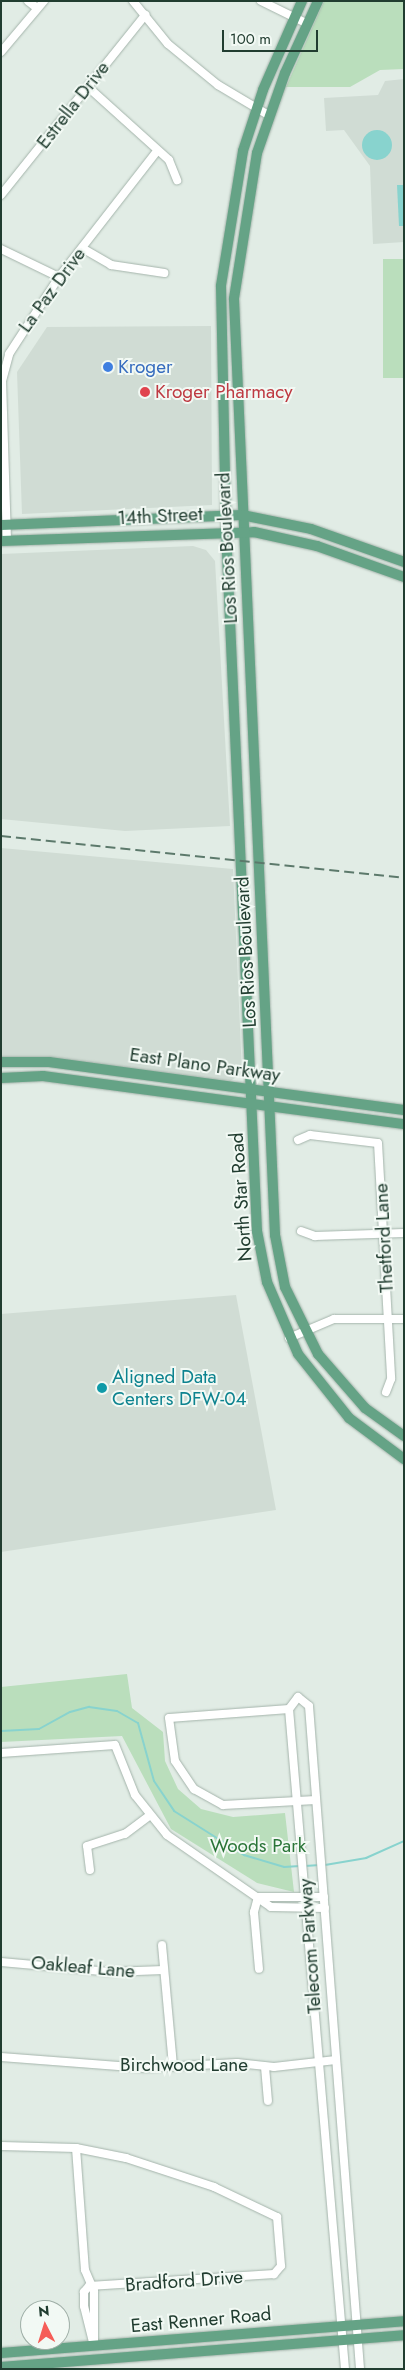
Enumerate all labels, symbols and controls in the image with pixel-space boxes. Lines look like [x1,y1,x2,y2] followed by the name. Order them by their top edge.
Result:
[225,20,321,52] scale bar
[230,28,271,50] text: 100 m
[32,57,114,153] street label: Estrella Drive
[14,243,90,337] street label: La Paz Drive
[118,356,172,378] place label: Kroger
[102,361,114,373] marker: Kroger
[155,381,293,403] place label: Kroger Pharmacy
[139,386,151,398] marker: Kroger Pharmacy
[212,472,242,624] street label: Los Rios Boulevard
[117,502,203,530] street label: 14th Street
[231,876,261,1028] street label: Los Rios Boulevard
[128,1043,282,1087] street label: East Plano Parkway
[225,1132,257,1262] street label: North Star Road
[370,1183,398,1293] street label: Thetford Lane
[112,1366,247,1410] place label: Aligned Data Centers DFW-04
[96,1382,108,1394] marker: Aligned Data Centers DFW-04
[210,1835,306,1857] park label: Woods Park
[294,1878,326,2014] street label: Telecom Parkway
[30,1951,136,1983] street label: Oakleaf Lane
[120,2054,248,2076] street label: Birchwood Lane
[124,2266,244,2296] street label: Bradford Drive
[20,2300,70,2350] north arrow
[37,2301,50,2322] text: N
[130,2303,272,2337] street label: East Renner Road

